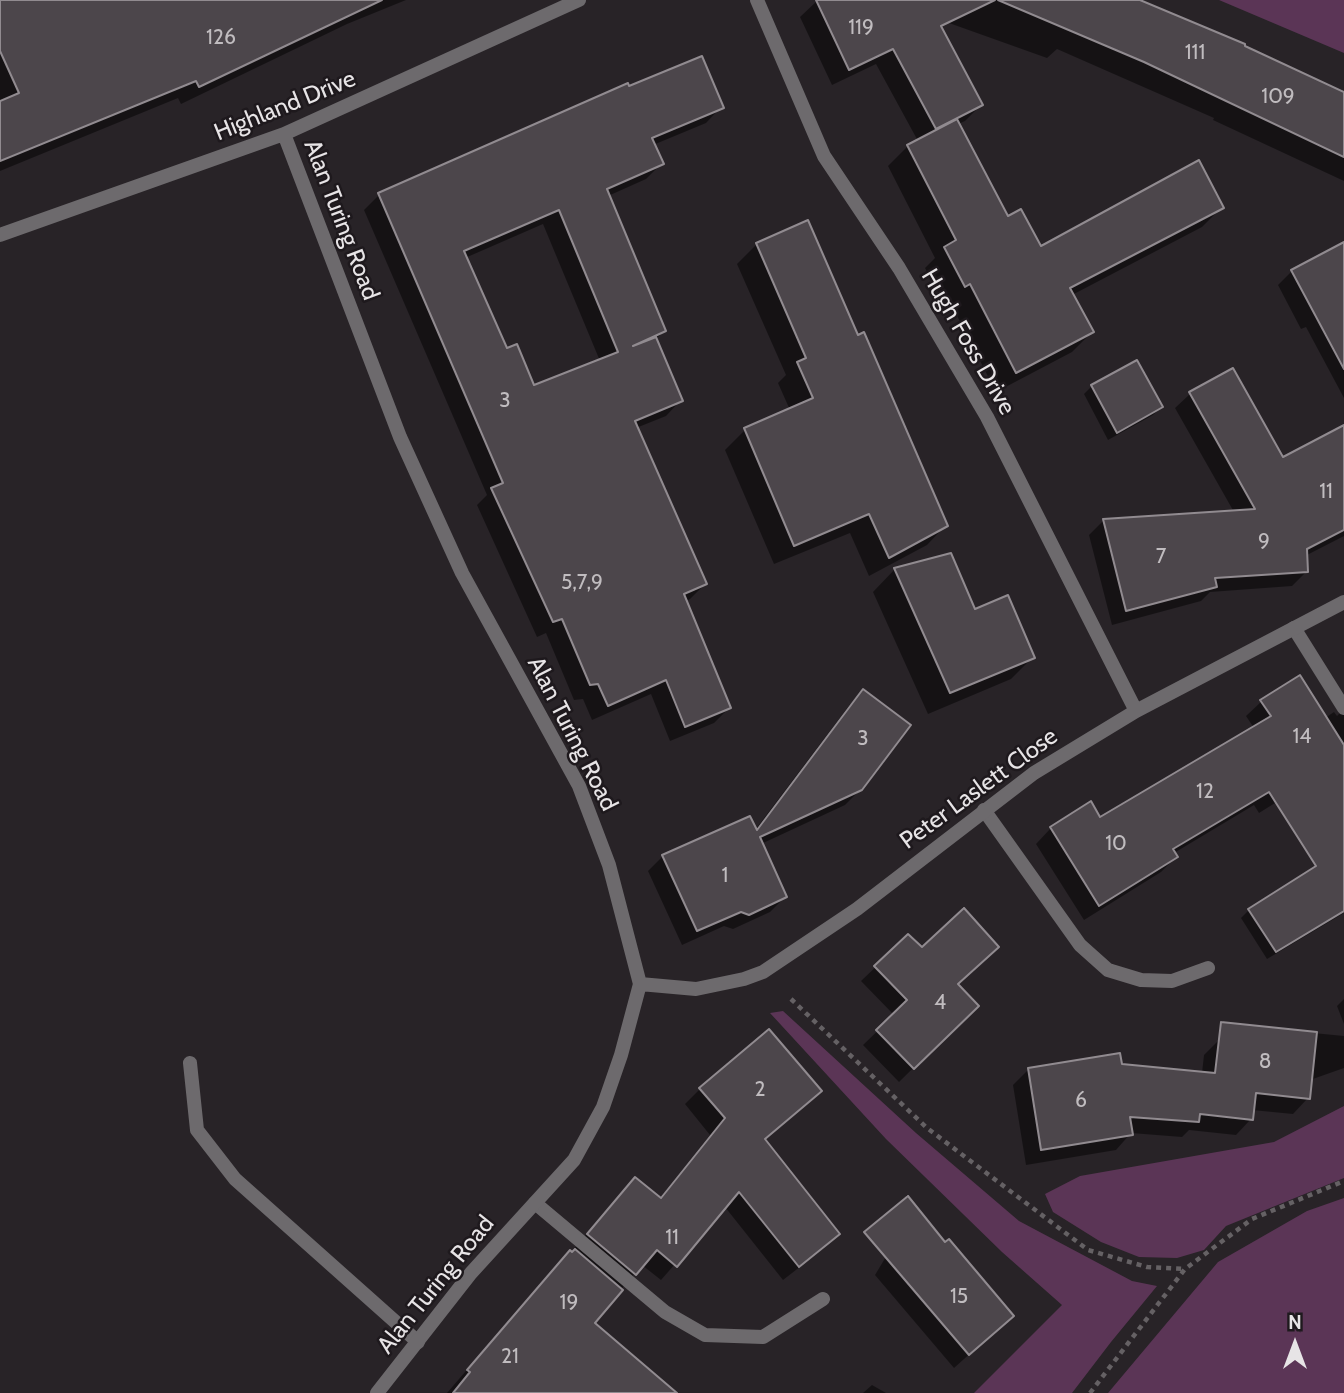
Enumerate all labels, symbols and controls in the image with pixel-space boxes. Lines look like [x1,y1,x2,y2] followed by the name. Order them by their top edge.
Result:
[848,15,874,41] house number: 119
[206,25,236,51] house number: 126
[1185,40,1205,66] house number: 111
[210,65,360,147] street label: Highland Drive
[1261,84,1295,110] house number: 109
[297,136,385,304] street label: Alan Turing Road
[915,264,1021,420] street label: Hugh Foss Drive
[499,388,511,414] house number: 3
[1319,479,1333,505] house number: 11
[1258,529,1270,555] house number: 9
[1156,544,1166,570] house number: 7
[561,570,603,596] house number: 5,7,9
[521,652,623,816] street label: Alan Turing Road
[895,722,1063,856] street label: Peter Laslett Close
[1293,724,1311,750] house number: 14
[857,726,869,752] house number: 3
[1196,779,1214,805] house number: 12
[1105,831,1127,857] house number: 10
[722,863,728,889] house number: 1
[934,990,946,1016] house number: 4
[1259,1049,1271,1075] house number: 8
[754,1077,766,1103] house number: 2
[1075,1088,1087,1114] house number: 6
[372,1210,500,1360] street label: Alan Turing Road
[665,1225,679,1251] house number: 11
[950,1284,968,1310] house number: 15
[560,1290,578,1316] house number: 19
[1260,1309,1330,1379] north arrow
[1288,1311,1302,1334] text: N
[501,1344,519,1370] house number: 21

